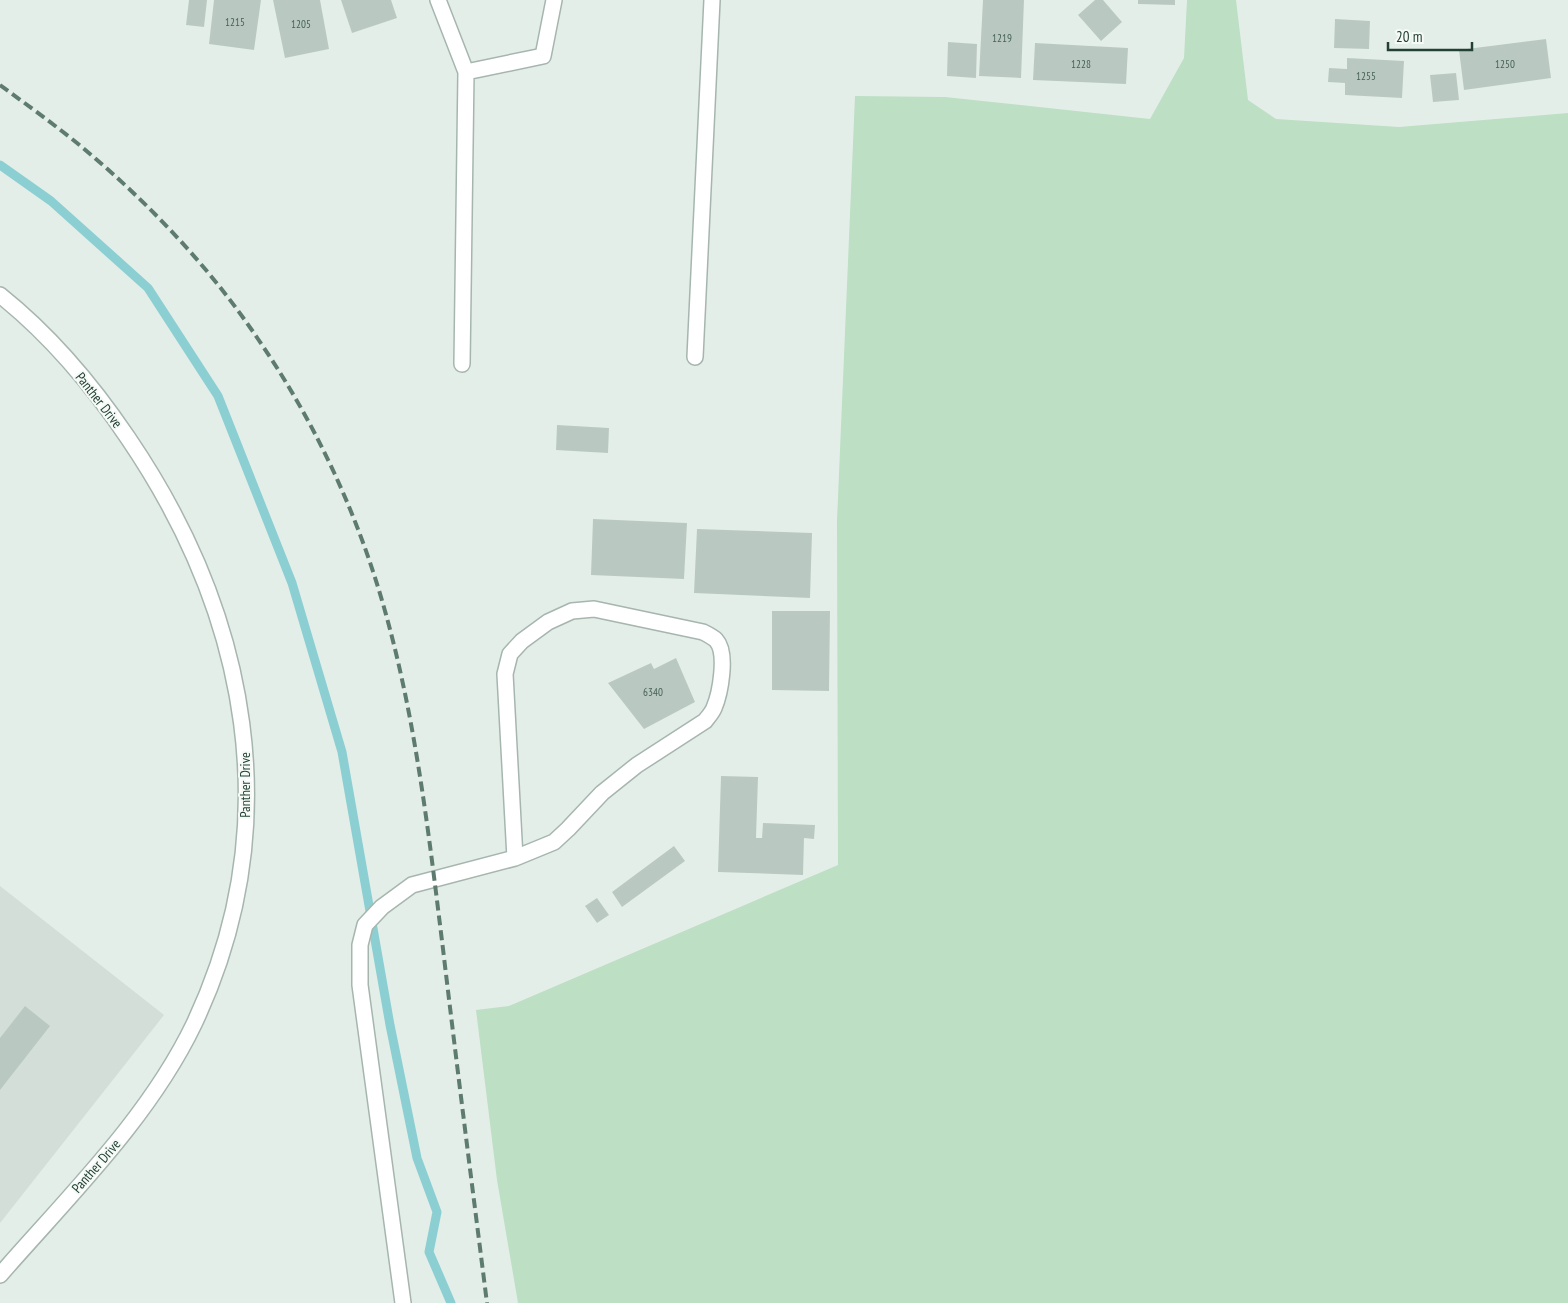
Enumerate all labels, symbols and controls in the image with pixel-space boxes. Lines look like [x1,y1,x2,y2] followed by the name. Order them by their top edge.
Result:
[225,15,245,29] house number: 1215
[291,17,311,31] house number: 1205
[1388,20,1472,52] scale bar
[1396,27,1422,46] text: 20 m
[992,31,1012,45] house number: 1219
[1071,57,1091,71] house number: 1228
[1495,57,1515,71] house number: 1250
[1356,69,1376,83] house number: 1255
[72,369,126,432] street label: Panther Drive
[643,685,663,699] house number: 6340
[236,752,254,818] street label: Panther Drive
[68,1135,124,1197] street label: Panther Drive

